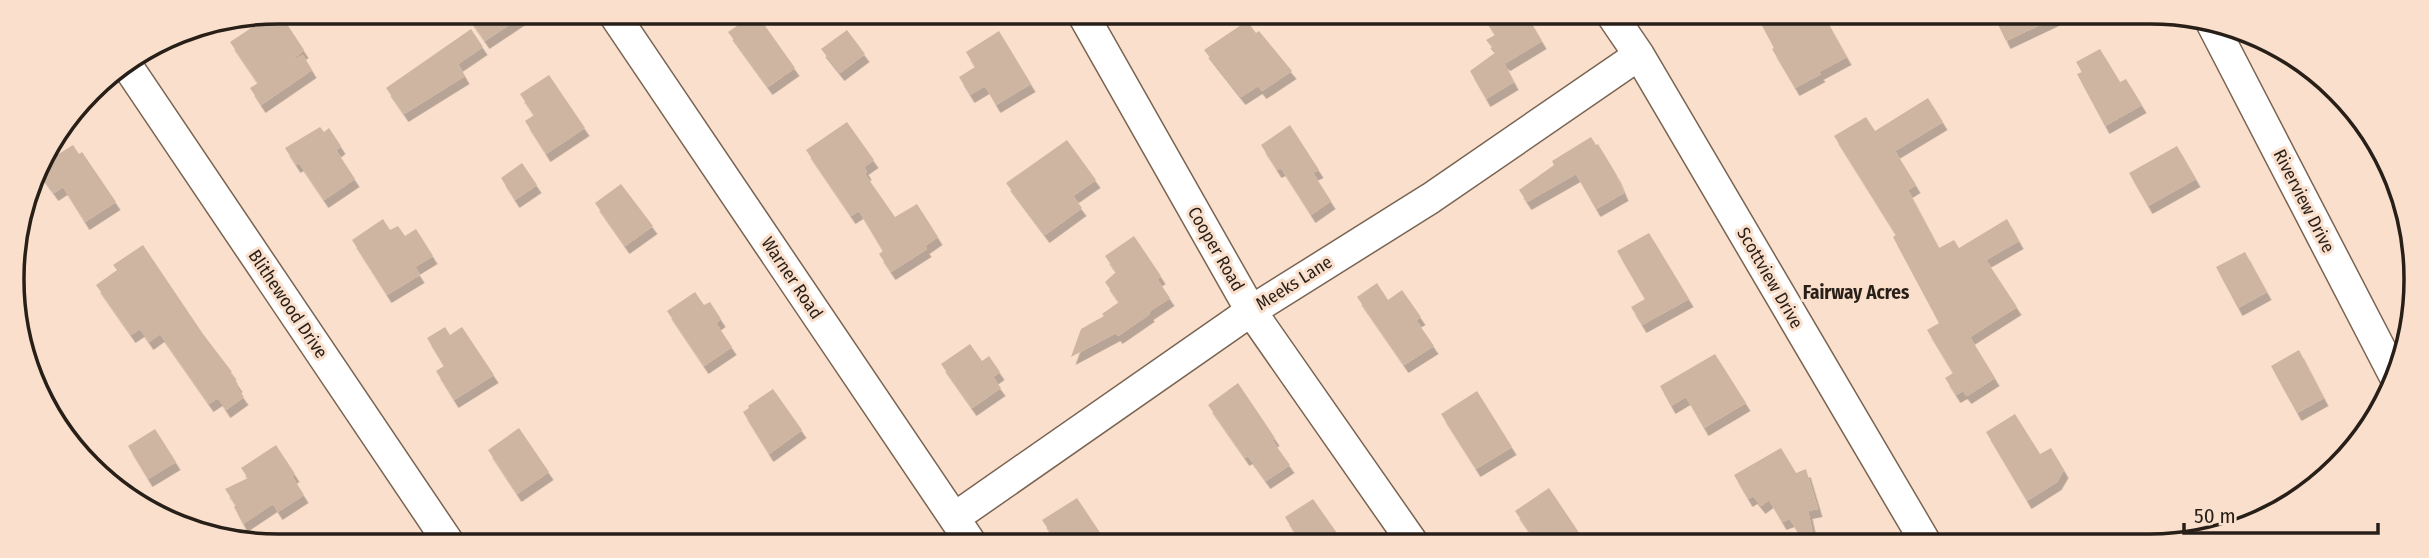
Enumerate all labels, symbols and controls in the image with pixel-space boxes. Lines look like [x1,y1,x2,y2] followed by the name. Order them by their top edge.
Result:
[2269,146,2340,256] street label: Riverview Drive
[1183,203,1249,295] street label: Cooper Road
[1732,224,1808,333] street label: Scottview Drive
[757,233,827,323] street label: Warner Road
[244,246,332,363] street label: Blithewood Drive
[1252,251,1336,315] street label: Meeks Lane
[1803,281,1910,304] district label: Fairway Acres
[2184,491,2378,536] scale bar
[2194,503,2236,529] text: 50 m

